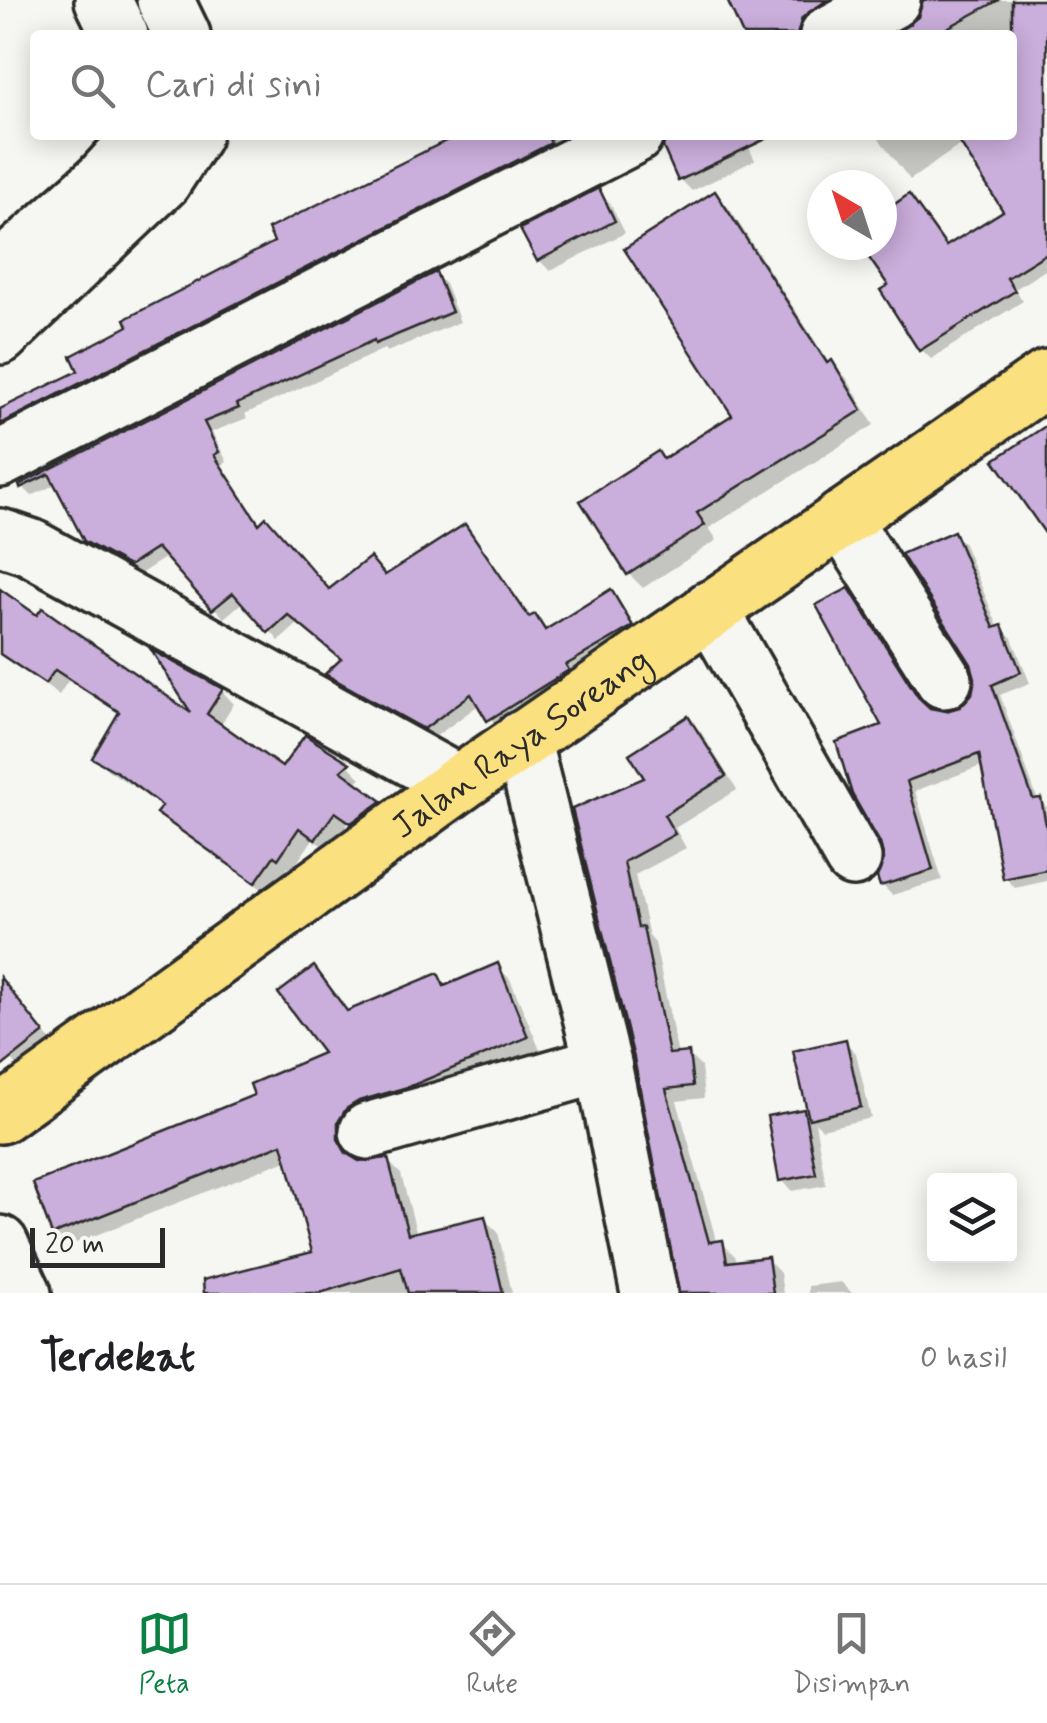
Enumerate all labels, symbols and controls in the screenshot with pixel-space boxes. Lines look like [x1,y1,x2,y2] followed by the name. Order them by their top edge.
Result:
[30,30,1017,140] search box
[65,58,120,113] icon: search
[145,61,322,110] text: Cari di sini
[807,170,897,260] north arrow
[383,638,661,850] street label: Jalan Raya Soreang
[927,1173,1017,1263] map controls
[927,1173,1017,1263] button: layers
[30,1223,165,1268] scale bar
[45,1227,105,1264] text: 20 m
[40,1331,195,1386] text: Terdekat
[920,1337,1007,1379] text: 0 hasil
[137,1606,192,1703] tab: Peta
[465,1606,520,1703] tab: Rute
[793,1606,910,1703] tab: Disimpan

